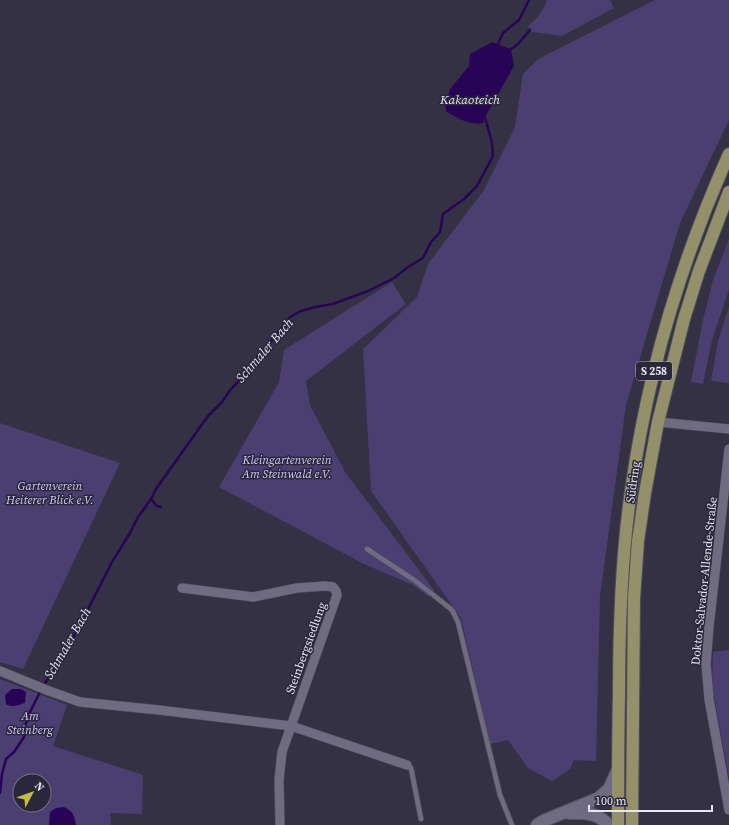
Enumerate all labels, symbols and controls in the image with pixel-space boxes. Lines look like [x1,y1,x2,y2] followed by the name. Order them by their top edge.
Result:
[439,91,500,108] water label: Kakaoteich
[232,315,297,386] water label: Schmaler Bach
[636,362,672,380] road number: S 258
[241,452,332,482] park label: Kleingartenverein Am Steinwald e.V.
[622,460,644,504] street label: Südring
[5,478,94,508] park label: Gartenverein Heiterer Blick e.V.
[687,496,721,666] street label: Doktor-Salvador-Allende-Straße
[282,600,330,696] street label: Steinbergsiedlung
[40,604,95,682] water label: Schmaler Bach
[7,708,54,738] park label: Am Steinberg
[12,773,52,813] north arrow
[31,779,47,795] text: N
[589,787,712,813] scale bar
[595,793,627,809] text: 100 m

